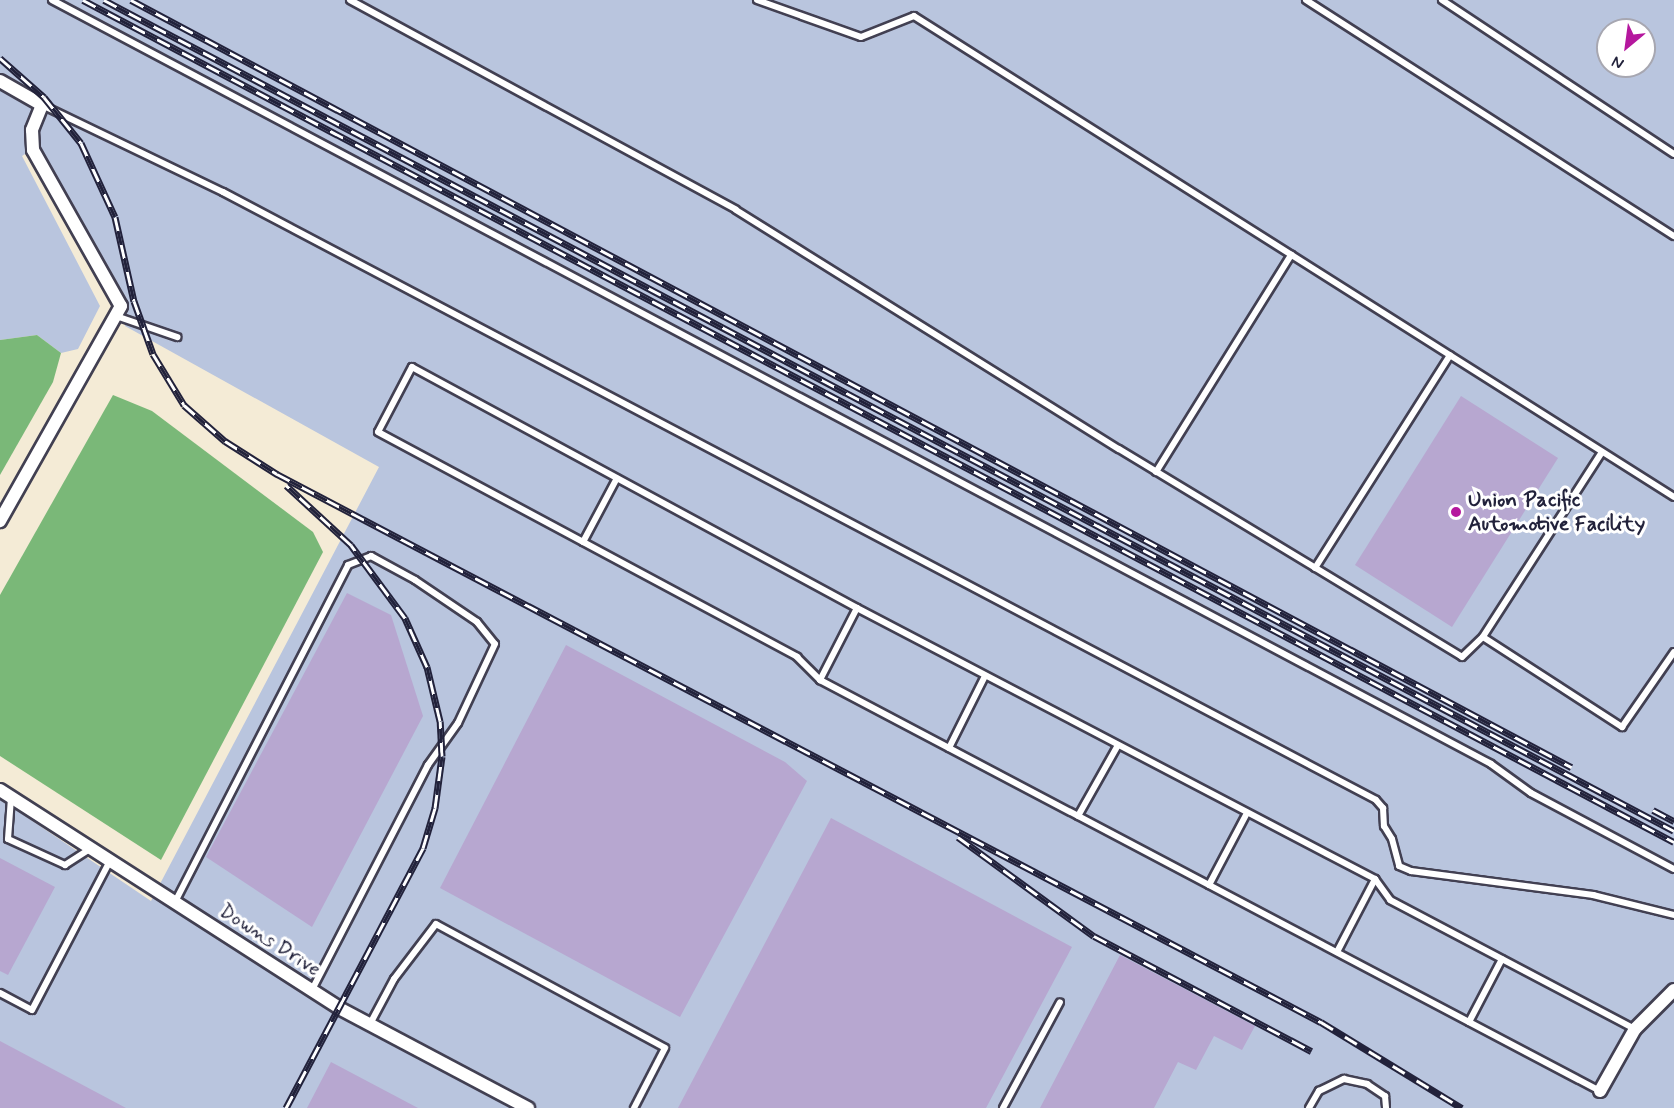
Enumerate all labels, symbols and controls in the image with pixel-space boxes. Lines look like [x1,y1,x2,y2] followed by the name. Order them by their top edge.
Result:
[1596,18,1656,78] north arrow
[1608,51,1628,74] text: N
[1468,487,1646,537] place label: Union Pacific Automotive Facility
[1449,505,1463,519] marker: Union Pacific Automotive Facility
[215,898,325,982] street label: Downs Drive

